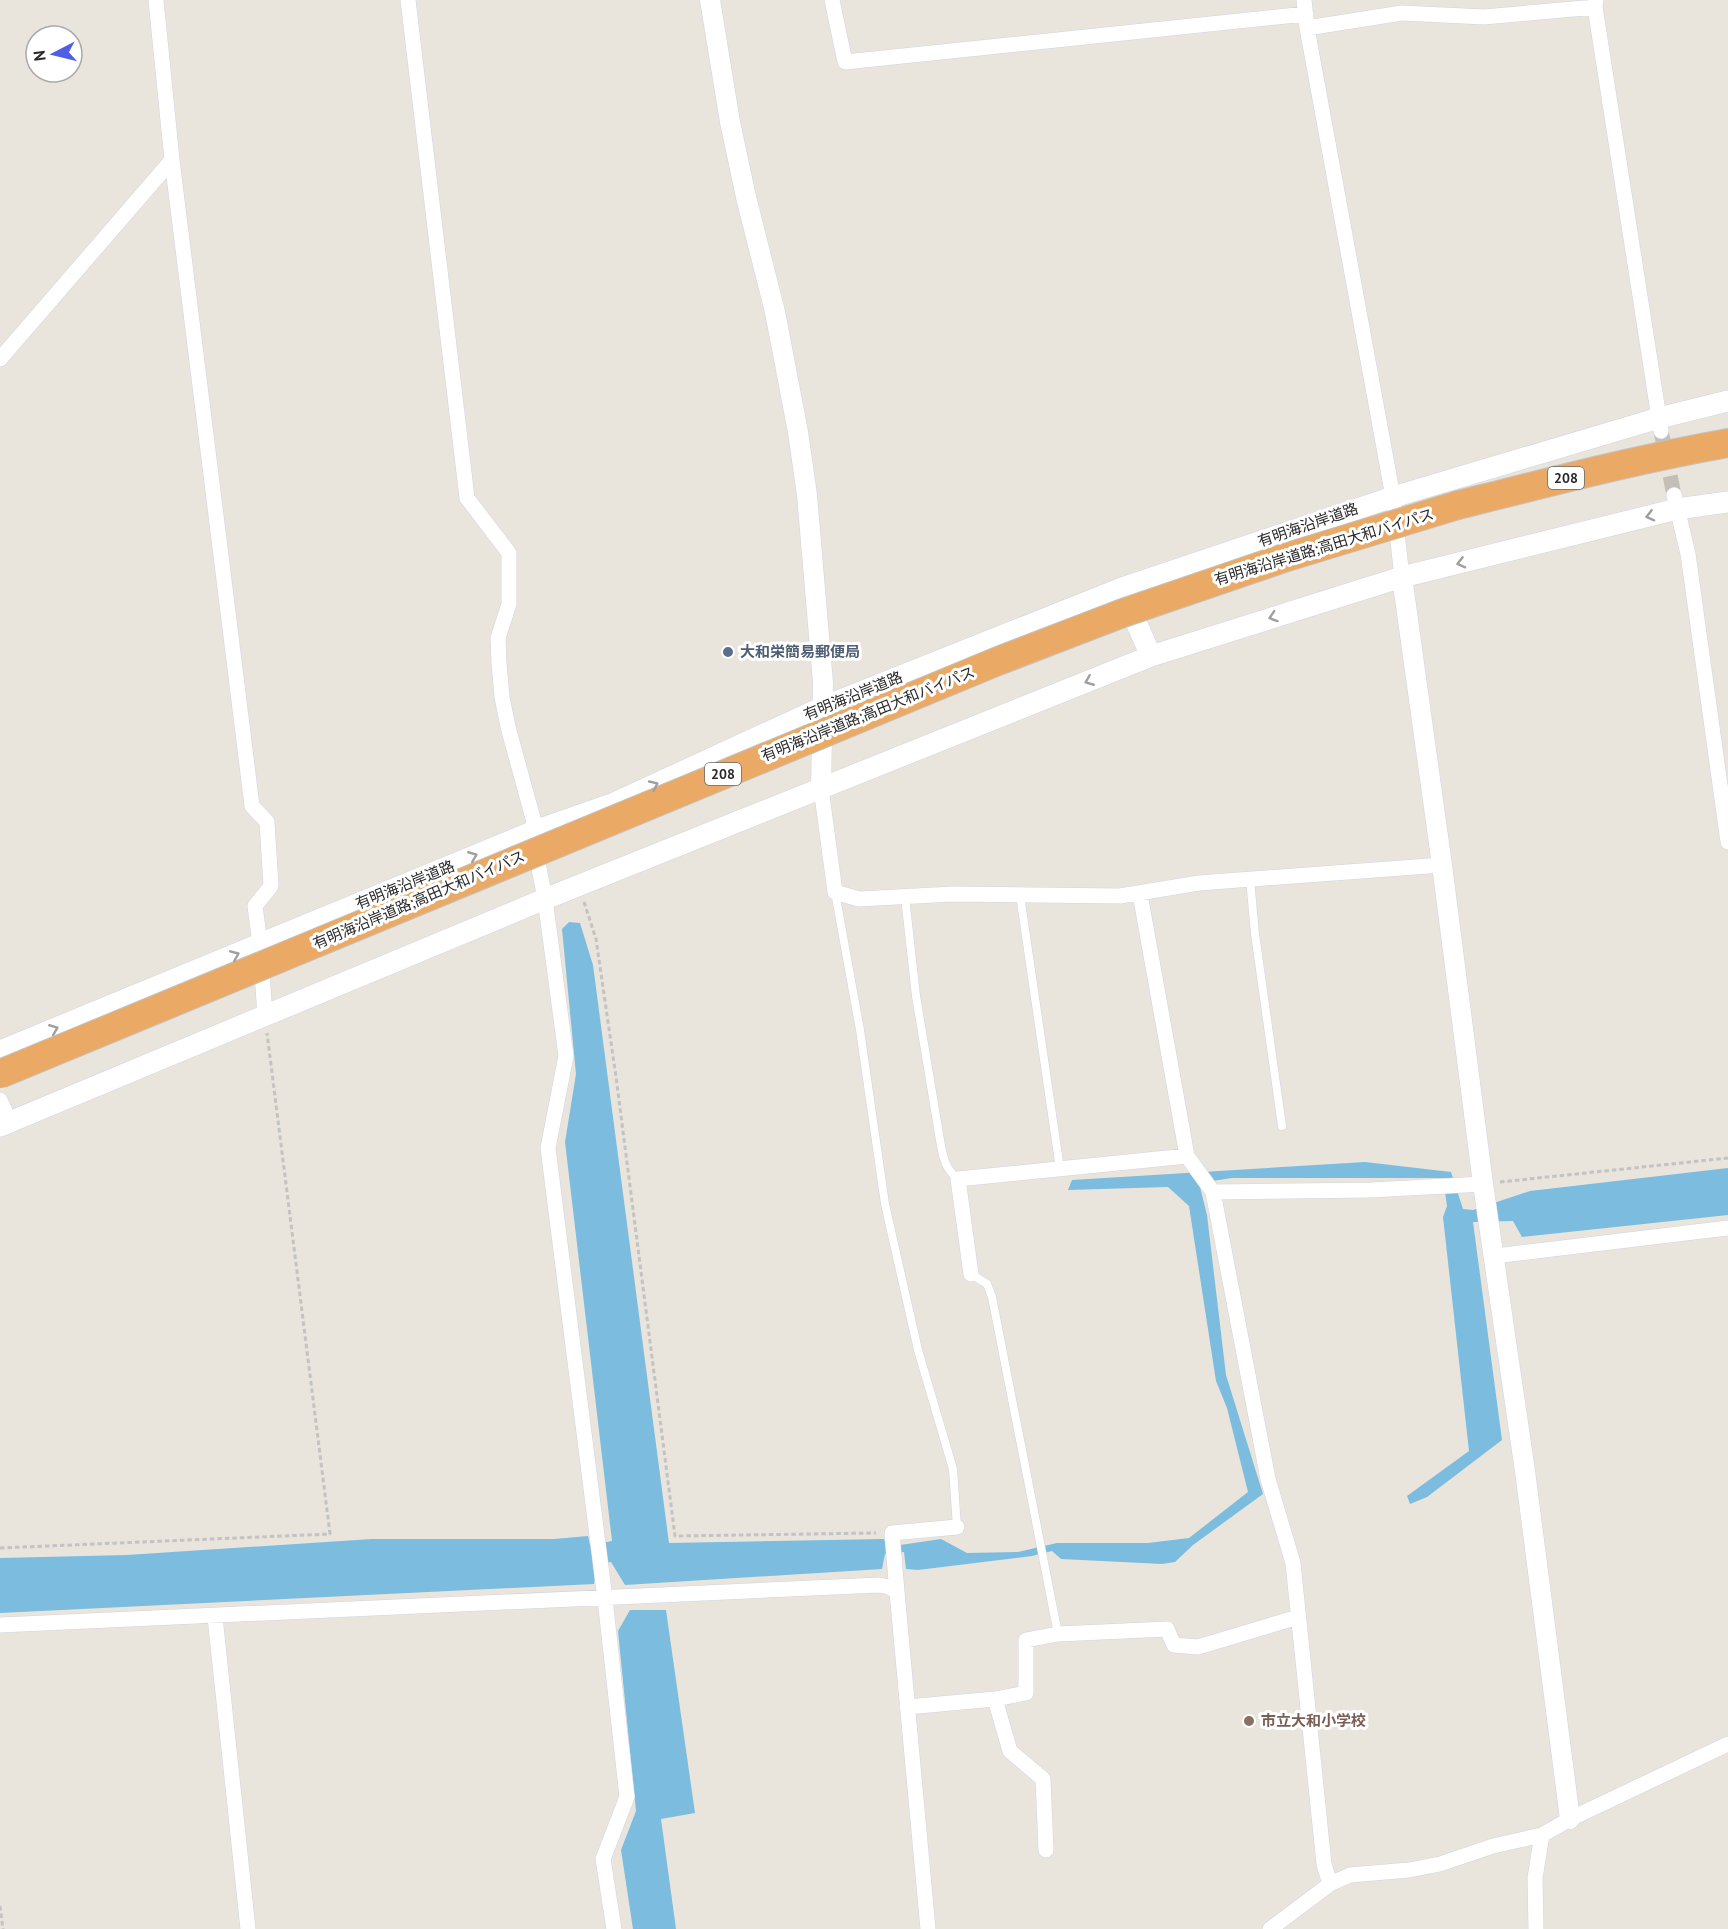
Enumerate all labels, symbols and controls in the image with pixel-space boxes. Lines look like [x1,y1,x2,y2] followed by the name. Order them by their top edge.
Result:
[24,24,84,84] north arrow
[29,49,50,62] text: N
[1548,467,1584,489] road number: 208
[1255,498,1361,551] street label: 有明海沿岸道路
[1212,504,1436,589] street label: 有明海沿岸道路;高田大和バイパス
[1645,508,1655,521] one-way arrow
[1456,555,1466,568] one-way arrow
[1268,610,1279,622] one-way arrow
[740,642,860,661] place label: 大和栄簡易郵便局
[721,645,735,659] marker: 大和栄簡易郵便局
[758,662,977,765] street label: 有明海沿岸道路;高田大和バイパス
[801,667,905,724] street label: 有明海沿岸道路
[1084,674,1095,686] one-way arrow
[705,763,741,785] road number: 208
[648,780,659,792] one-way arrow
[310,846,528,953] street label: 有明海沿岸道路;高田大和バイパス
[467,851,478,863] one-way arrow
[353,856,457,913] street label: 有明海沿岸道路
[228,950,239,962] one-way arrow
[48,1024,59,1036] one-way arrow
[1261,1711,1366,1730] place label: 市立大和小学校
[1242,1714,1256,1728] marker: 市立大和小学校

